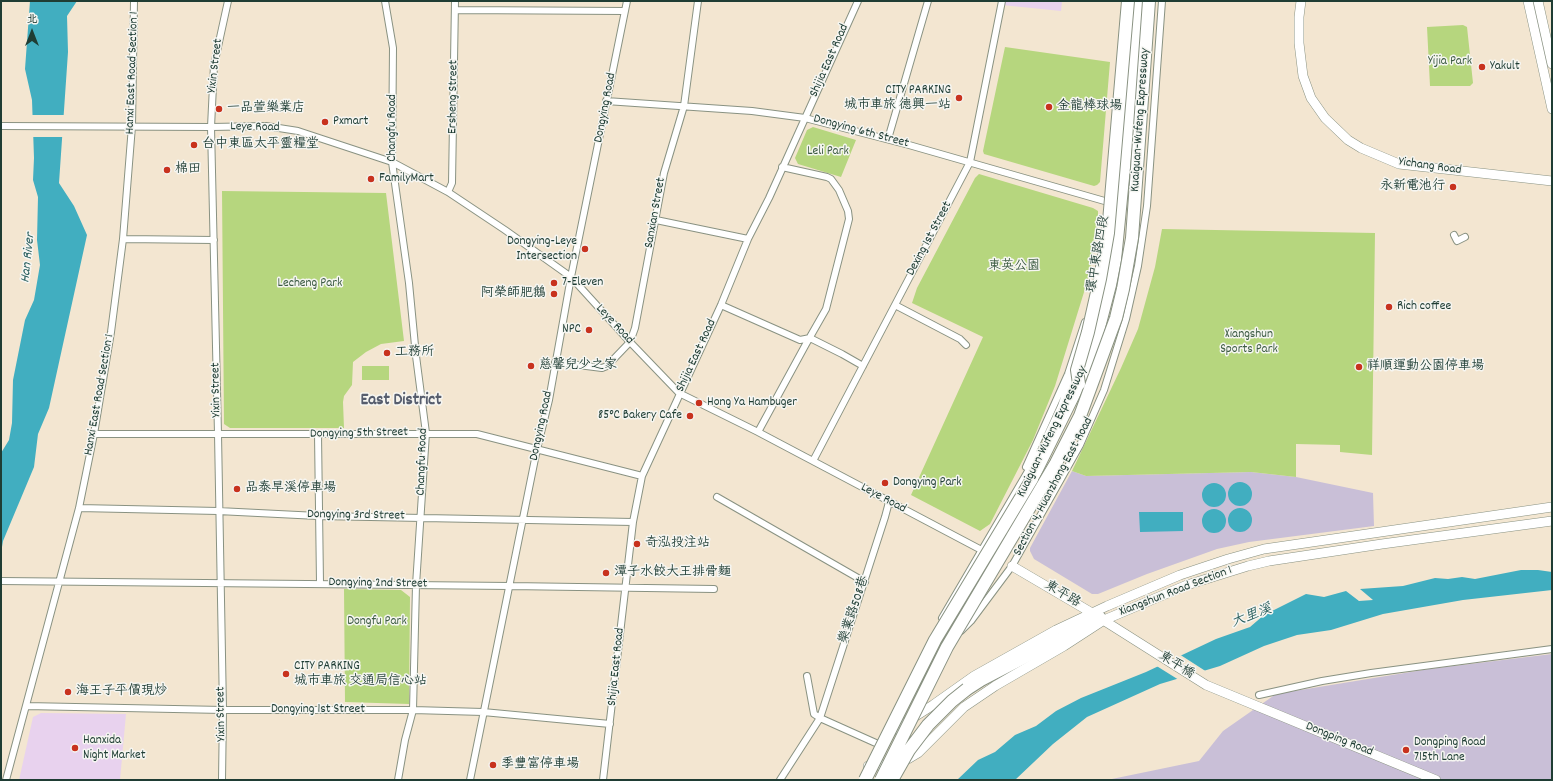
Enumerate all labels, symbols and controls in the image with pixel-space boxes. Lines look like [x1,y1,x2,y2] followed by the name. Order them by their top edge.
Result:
[123,11,143,135] street label: Hanxi East Road Section 1
[12,12,52,52] north arrow
[27,12,38,28] text: 北
[807,22,853,100] street label: Shijia East Road
[205,38,227,94] street label: Yixin Street
[1128,48,1154,192] street label: Kuaiguan-Wufeng Expressway
[1428,54,1472,70] park label: Yijia Park
[1490,59,1520,75] place label: Yakult
[446,60,462,134] street label: Ersheng Street
[1477,62,1487,72] marker: Yakult
[592,72,620,144] street label: Dongying Road
[844,83,951,114] place label: CITY PARKING 城市車旅 德興一站
[954,93,964,103] marker: CITY PARKING 城市車旅 德興一站
[385,94,401,162] street label: Changfu Road
[1057,99,1122,115] place label: 金龍棒球場
[227,101,305,117] place label: 一品萱樂業店
[1044,102,1054,112] marker: 金龍棒球場
[214,104,224,114] marker: 一品萱樂業店
[812,112,910,152] street label: Dongying 6th Street
[333,114,368,130] place label: Pxmart
[320,117,330,127] marker: Pxmart
[230,120,280,136] street label: Leye Road
[202,137,319,153] place label: 台中東區太平靈糧堂
[189,140,199,150] marker: 台中東區太平靈糧堂
[807,144,849,160] park label: Leli Park
[1398,155,1462,179] street label: Yichang Road
[175,162,201,178] place label: 棉田
[162,165,172,175] marker: 棉田
[379,171,434,187] place label: FamilyMart
[366,174,376,184] marker: FamilyMart
[642,176,670,250] street label: Sanxian Street
[1380,179,1445,195] place label: 永新電池行
[1448,182,1458,192] marker: 永新電池行
[904,199,956,279] street label: Dexing 1st Street
[1085,214,1113,294] street label: 環中東路四段
[18,232,40,284] water label: Han River
[507,234,577,265] place label: Dongying-Leye Intersection
[580,244,590,254] marker: Dongying-Leye Intersection
[988,259,1040,275] park label: 東英公園
[562,275,603,291] place label: 7-Eleven
[278,276,342,292] park label: Lecheng Park
[549,278,559,288] marker: 7-Eleven
[481,286,546,302] place label: 阿榮師肥鵝
[549,289,559,299] marker: 阿榮師肥鵝
[1397,299,1451,315] place label: Rich coffee
[591,302,637,348] street label: Leye Road
[1384,302,1394,312] marker: Rich coffee
[673,317,721,395] street label: Shijia East Road
[562,322,581,338] place label: NPC
[584,325,594,335] marker: NPC
[1220,327,1278,358] park label: Xiangshun Sports Park
[82,333,118,457] street label: Hanxi East Road Section 1
[395,345,434,361] place label: 工務所
[382,348,392,358] marker: 工務所
[539,358,617,374] place label: 慈馨兒少之家
[1367,359,1484,375] place label: 祥順運動公園停車場
[526,361,536,371] marker: 慈馨兒少之家
[209,362,225,418] street label: Yixin Street
[1354,362,1364,372] marker: 祥順運動公園停車場
[1014,364,1092,500] street label: Kuaiguan-Wufeng Expressway
[527,390,557,462] street label: Dongying Road
[361,392,441,412] district label: East District
[707,395,797,411] place label: Hong Ya Hambuger
[694,398,704,408] marker: Hong Ya Hambuger
[598,408,682,424] place label: 85°C Bakery Cafe
[685,411,695,421] marker: 85°C Bakery Cafe
[1011,415,1097,559] street label: Section 4, Huanzhong East Road
[310,425,408,443] street label: Dongying 5th Street
[414,428,432,496] street label: Changfu Road
[893,475,962,491] place label: Dongying Park
[880,478,890,488] marker: Dongying Park
[245,481,336,497] place label: 品泰旱溪停車場
[858,481,908,517] street label: Leye Road
[232,484,242,494] marker: 品泰旱溪停車場
[307,507,405,525] street label: Dongying 3rd Street
[645,536,710,552] place label: 奇泓投注站
[632,539,642,549] marker: 奇泓投注站
[1117,563,1235,621] street label: Xiangshun Road Section 1
[614,565,731,581] place label: 潭子水餃大王排骨麵
[601,568,611,578] marker: 潭子水餃大王排骨麵
[837,574,873,646] street label: 樂業路508巷
[328,575,428,593] street label: Dongying 2nd Street
[1041,578,1083,612] street label: 東平路
[1229,602,1275,632] water label: 大里溪
[347,614,407,630] park label: Dongfu Park
[605,627,629,707] street label: Shijia East Road
[1155,649,1197,683] street label: 東平橋
[294,659,427,690] place label: CITY PARKING 城市車旅 交通局信心站
[281,669,291,679] marker: CITY PARKING 城市車旅 交通局信心站
[76,684,167,700] place label: 海王子平價現炒
[214,686,230,742] street label: Yixin Street
[63,687,73,697] marker: 海王子平價現炒
[271,702,365,718] street label: Dongying 1st Street
[1303,719,1375,761] street label: Dongping Road
[83,733,146,764] place label: Hanxida Night Market
[1414,735,1486,766] place label: Dongping Road 715th Lane
[70,743,80,753] marker: Hanxida Night Market
[1401,745,1411,755] marker: Dongping Road 715th Lane
[501,757,579,773] place label: 季豐富停車場
[488,760,498,770] marker: 季豐富停車場

